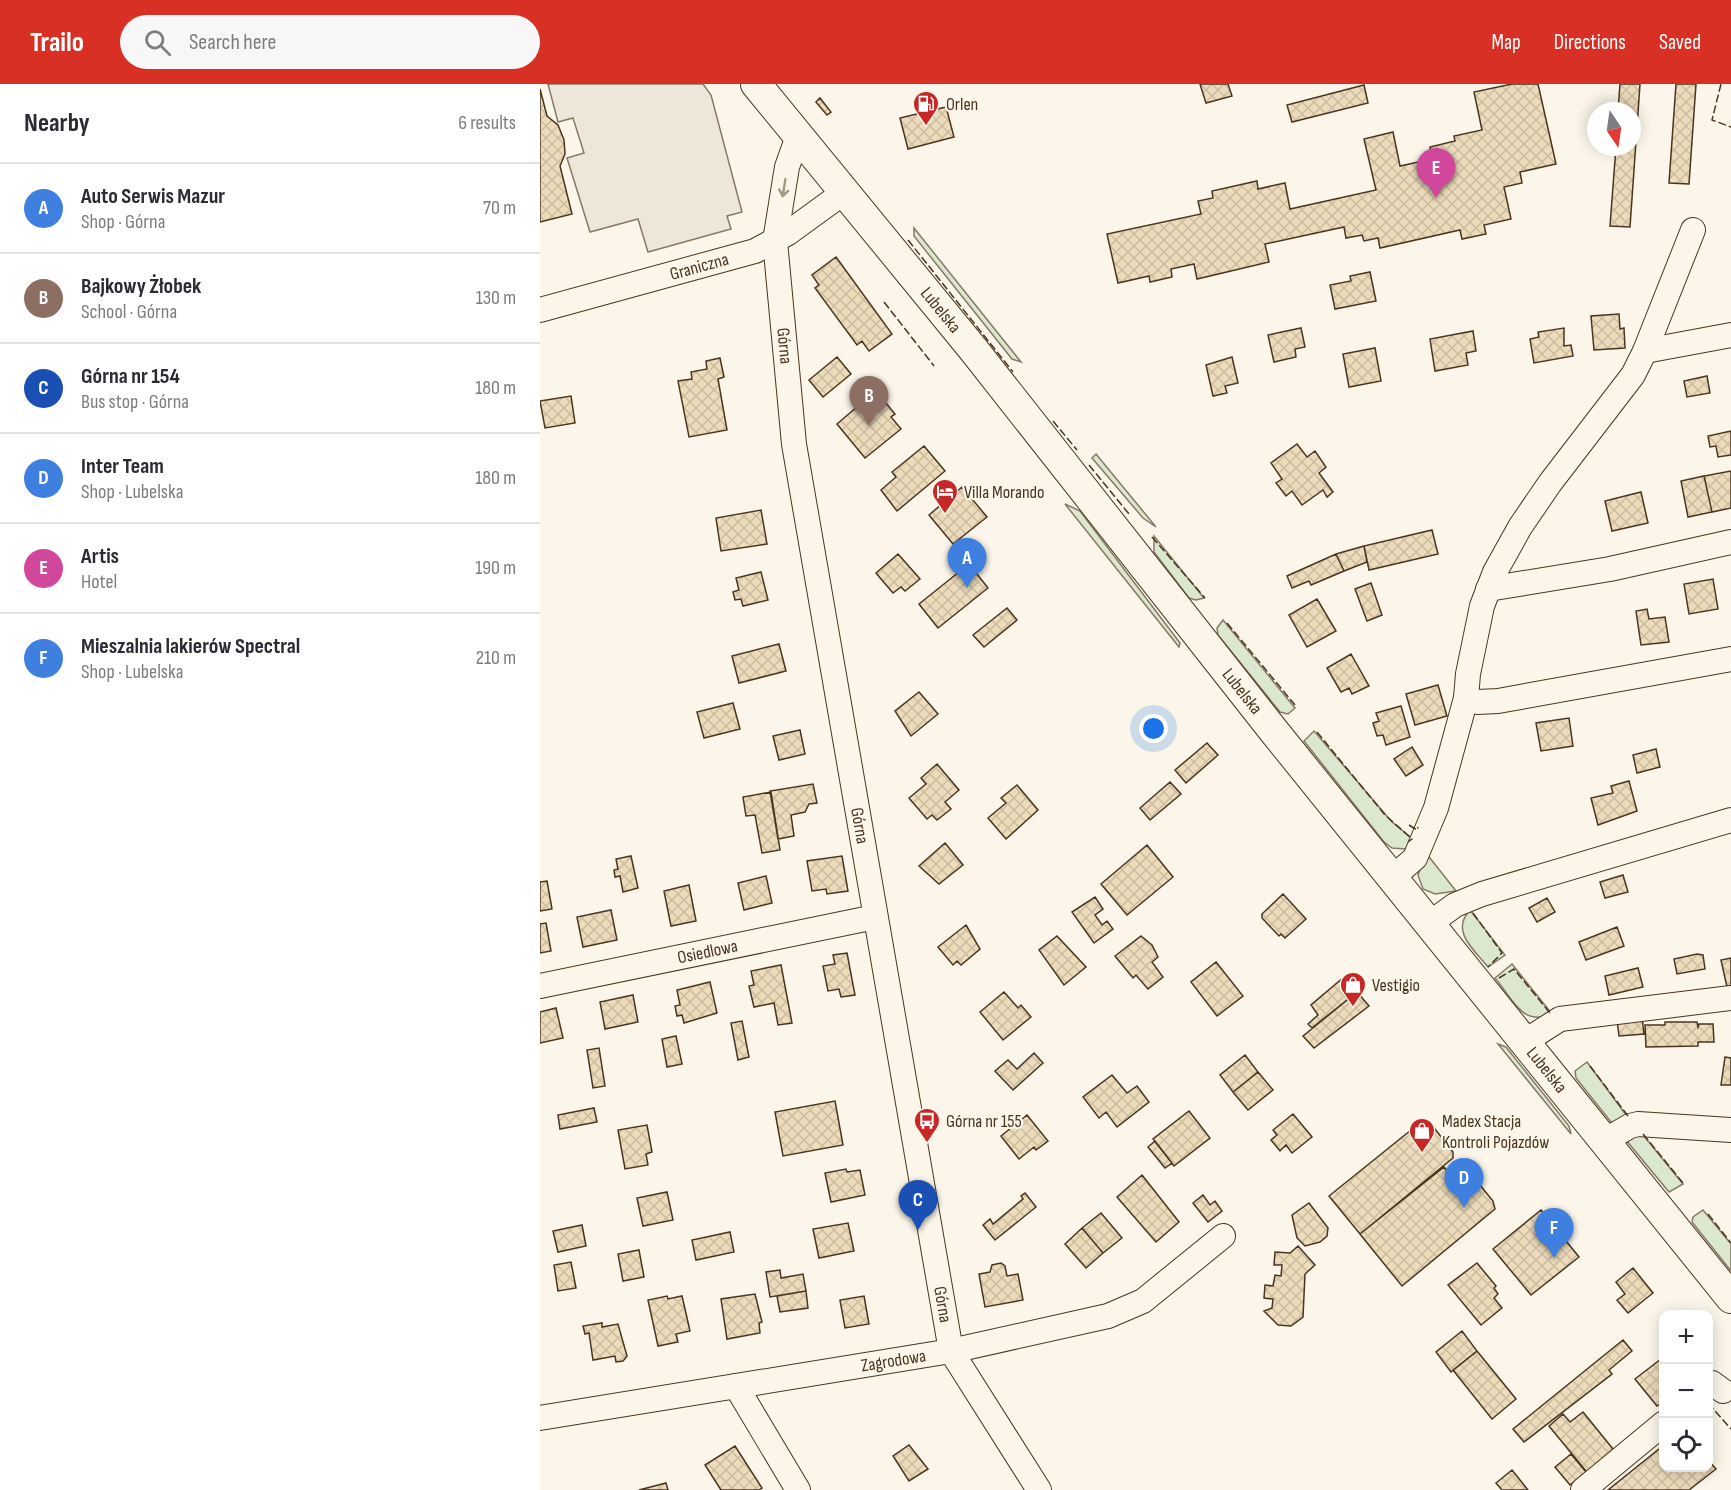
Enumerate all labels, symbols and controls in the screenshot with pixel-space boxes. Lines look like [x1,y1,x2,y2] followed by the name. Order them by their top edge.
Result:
[120,15,540,69] search box
[30,26,84,59] text: Trailo
[141,26,174,59] icon: search
[189,29,276,56] text: Search here
[1491,30,1521,55] text: Map
[1554,30,1626,55] text: Directions
[1659,30,1701,55] text: Saved
[911,89,941,127] fuel station icon: Orlen
[946,94,978,115] place label: Orlen
[1587,102,1641,156] north arrow
[24,108,90,139] text: Nearby
[458,111,516,135] text: 6 results
[1416,148,1456,198] pin: E
[779,178,790,197] one-way arrow
[81,183,225,210] text: Auto Serwis Mazur
[39,196,48,220] text: A
[483,196,516,220] text: 70 m
[81,210,165,234] text: Shop · Górna
[667,248,731,284] street label: Graniczna
[81,273,201,300] text: Bajkowy Żłobek
[916,283,966,337] street label: Lubelska
[39,286,48,310] text: B
[476,286,516,310] text: 130 m
[81,300,177,324] text: School · Górna
[773,327,797,365] street label: Górna
[81,363,180,390] text: Górna nr 154
[38,376,49,400] text: C
[475,376,516,400] text: 180 m
[850,376,888,426] pin: B
[81,390,189,414] text: Bus stop · Górna
[81,453,164,480] text: Inter Team
[38,466,49,490] text: D
[475,466,516,490] text: 180 m
[930,477,960,515] hotel icon: Villa Morando
[81,480,183,504] text: Shop · Lubelska
[964,482,1045,503] place label: Villa Morando
[948,538,986,588] pin: A
[81,543,119,570] text: Artis
[39,556,48,580] text: E
[475,556,516,580] text: 190 m
[81,570,117,594] text: Hotel
[81,633,300,660] text: Mieszalnia lakierów Spectral
[39,646,48,670] text: F
[476,646,516,670] text: 210 m
[81,660,183,684] text: Shop · Lubelska
[1218,664,1267,718] street label: Lubelska
[1139,714,1168,743] your location
[847,806,874,845] street label: Górna
[675,935,740,968] street label: Osiedlowa
[1338,970,1368,1008] shop icon: Vestigio
[1372,975,1420,996] place label: Vestigio
[1522,1043,1572,1097] street label: Lubelska
[912,1106,942,1144] bus stop icon: Górna nr 155
[946,1111,1022,1132] place label: Górna nr 155
[1442,1111,1549,1153] place label: Madex Stacja Kontroli Pojazdów
[1407,1116,1437,1154] shop icon: Madex Stacja Kontroli Pojazdów
[1444,1158,1484,1208] pin: D
[898,1180,938,1230] pin: C
[1534,1208,1574,1258] pin: F
[929,1285,956,1324] street label: Górna
[1659,1310,1713,1472] map controls
[1659,1310,1713,1364] button: +
[859,1345,927,1376] street label: Zagrodowa
[1659,1364,1713,1418] button: −
[1659,1418,1713,1472] button: locate

